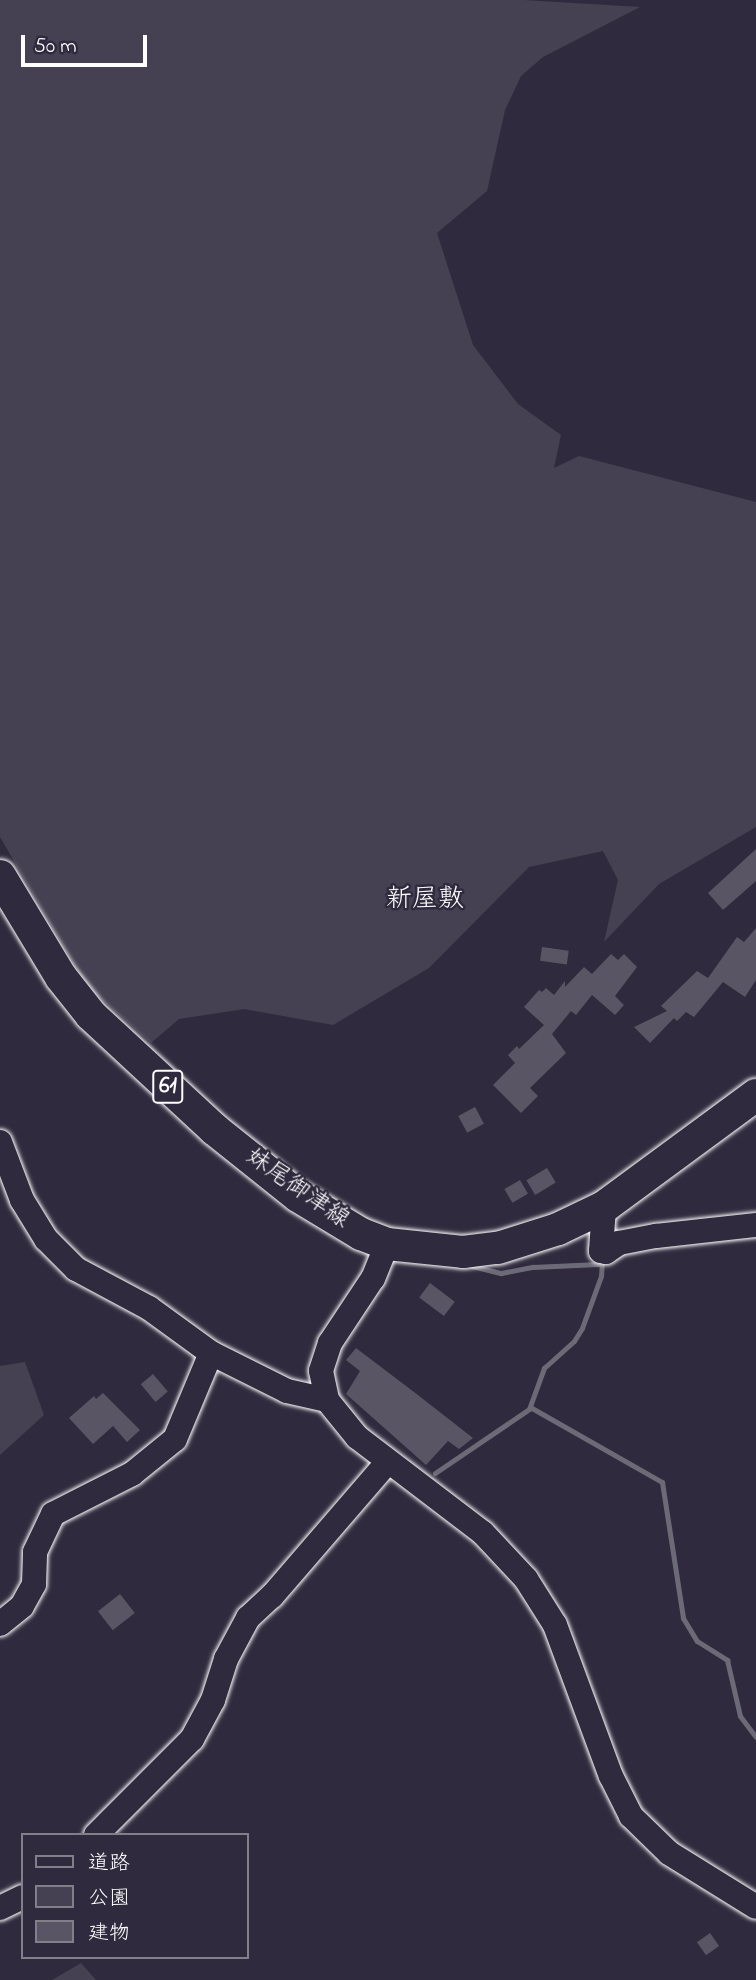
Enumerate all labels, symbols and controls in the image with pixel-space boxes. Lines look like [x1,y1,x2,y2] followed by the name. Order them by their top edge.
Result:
[24,21,150,65] scale bar
[34,32,77,62] text: 50 m
[386,885,464,917] district label: 新屋敷
[152,1068,184,1106] road number: 61
[240,1143,354,1235] street label: 妹尾御津線
[21,1833,248,1959] legend
[88,1849,130,1879] text: 道路
[88,1884,130,1914] text: 公園
[88,1919,130,1949] text: 建物

